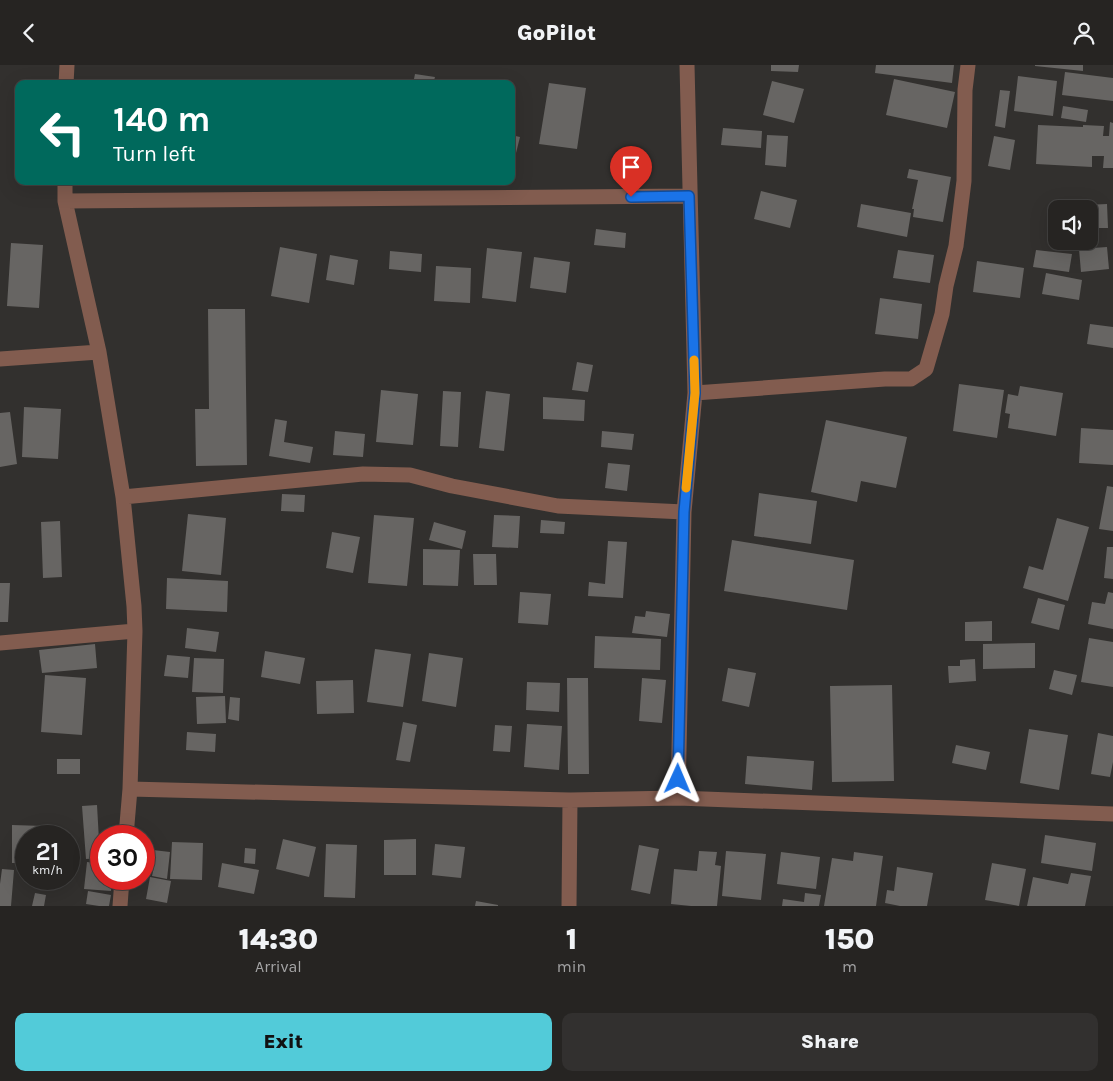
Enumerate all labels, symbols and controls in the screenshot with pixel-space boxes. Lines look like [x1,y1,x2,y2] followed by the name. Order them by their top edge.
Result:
[15,19,43,47] icon: back
[1070,19,1098,47] icon: person
[517,20,596,46] text: GoPilot
[113,99,211,140] text: 140 m
[30,100,95,165] icon: left
[113,141,196,167] text: Turn left
[610,146,652,197] pin
[617,153,645,181] icon: arrive
[1048,200,1098,250] map controls
[1048,200,1098,250] button: sound
[651,752,703,804] position arrow
[90,825,155,890] speed limit sign: 30
[35,837,60,866] text: 21
[32,863,63,877] text: km/h
[239,921,318,957] text: 14:30
[566,921,577,957] text: 1
[825,921,874,957] text: 150
[255,957,302,976] text: Arrival
[557,957,586,976] text: min
[842,957,857,976] text: m
[15,1013,552,1071] button: Exit
[562,1013,1098,1071] button: Share

